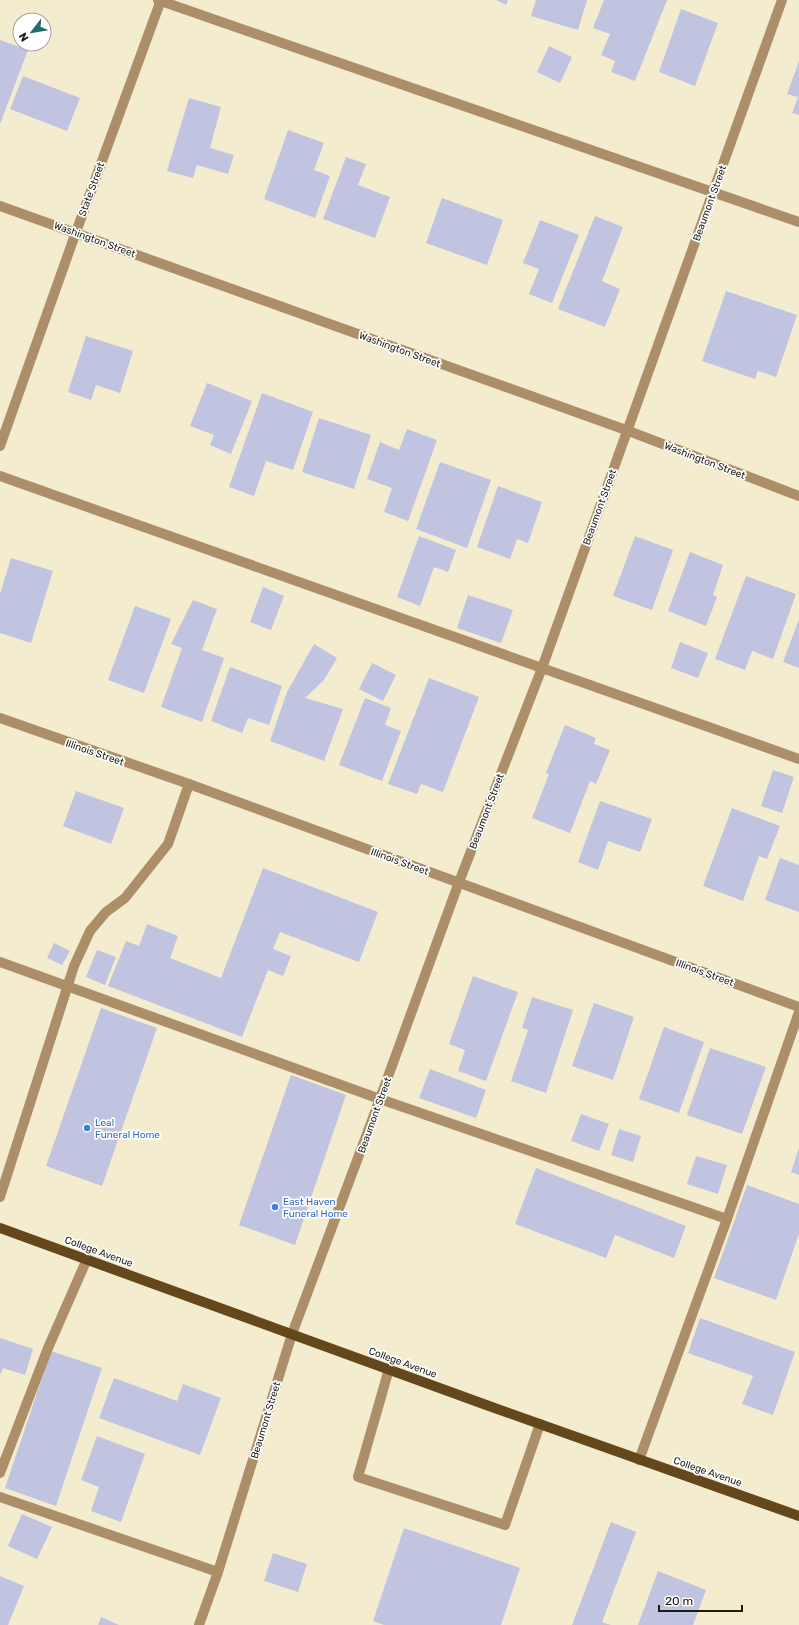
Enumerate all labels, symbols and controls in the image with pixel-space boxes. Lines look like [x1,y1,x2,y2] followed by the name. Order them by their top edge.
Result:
[12,12,52,52] north arrow
[16,30,31,44] text: N
[77,161,107,218] street label: State Street
[691,164,729,243] street label: Beaumont Street
[52,220,137,260] street label: Washington Street
[357,330,442,370] street label: Washington Street
[662,440,747,482] street label: Washington Street
[581,468,619,547] street label: Beaumont Street
[64,737,125,769] street label: Illinois Street
[467,772,507,851] street label: Beaumont Street
[369,846,430,878] street label: Illinois Street
[674,957,735,989] street label: Illinois Street
[356,1076,394,1155] street label: Beaumont Street
[95,1117,160,1141] place label: Leal Funeral Home
[82,1123,92,1133] marker: Leal Funeral Home
[283,1196,348,1220] place label: East Haven Funeral Home
[270,1202,280,1212] marker: East Haven Funeral Home
[63,1234,135,1270] street label: College Avenue
[367,1345,439,1381] street label: College Avenue
[249,1380,283,1460] street label: Beaumont Street
[672,1455,744,1489] street label: College Avenue
[659,1587,742,1613] scale bar
[665,1594,693,1608] text: 20 m

